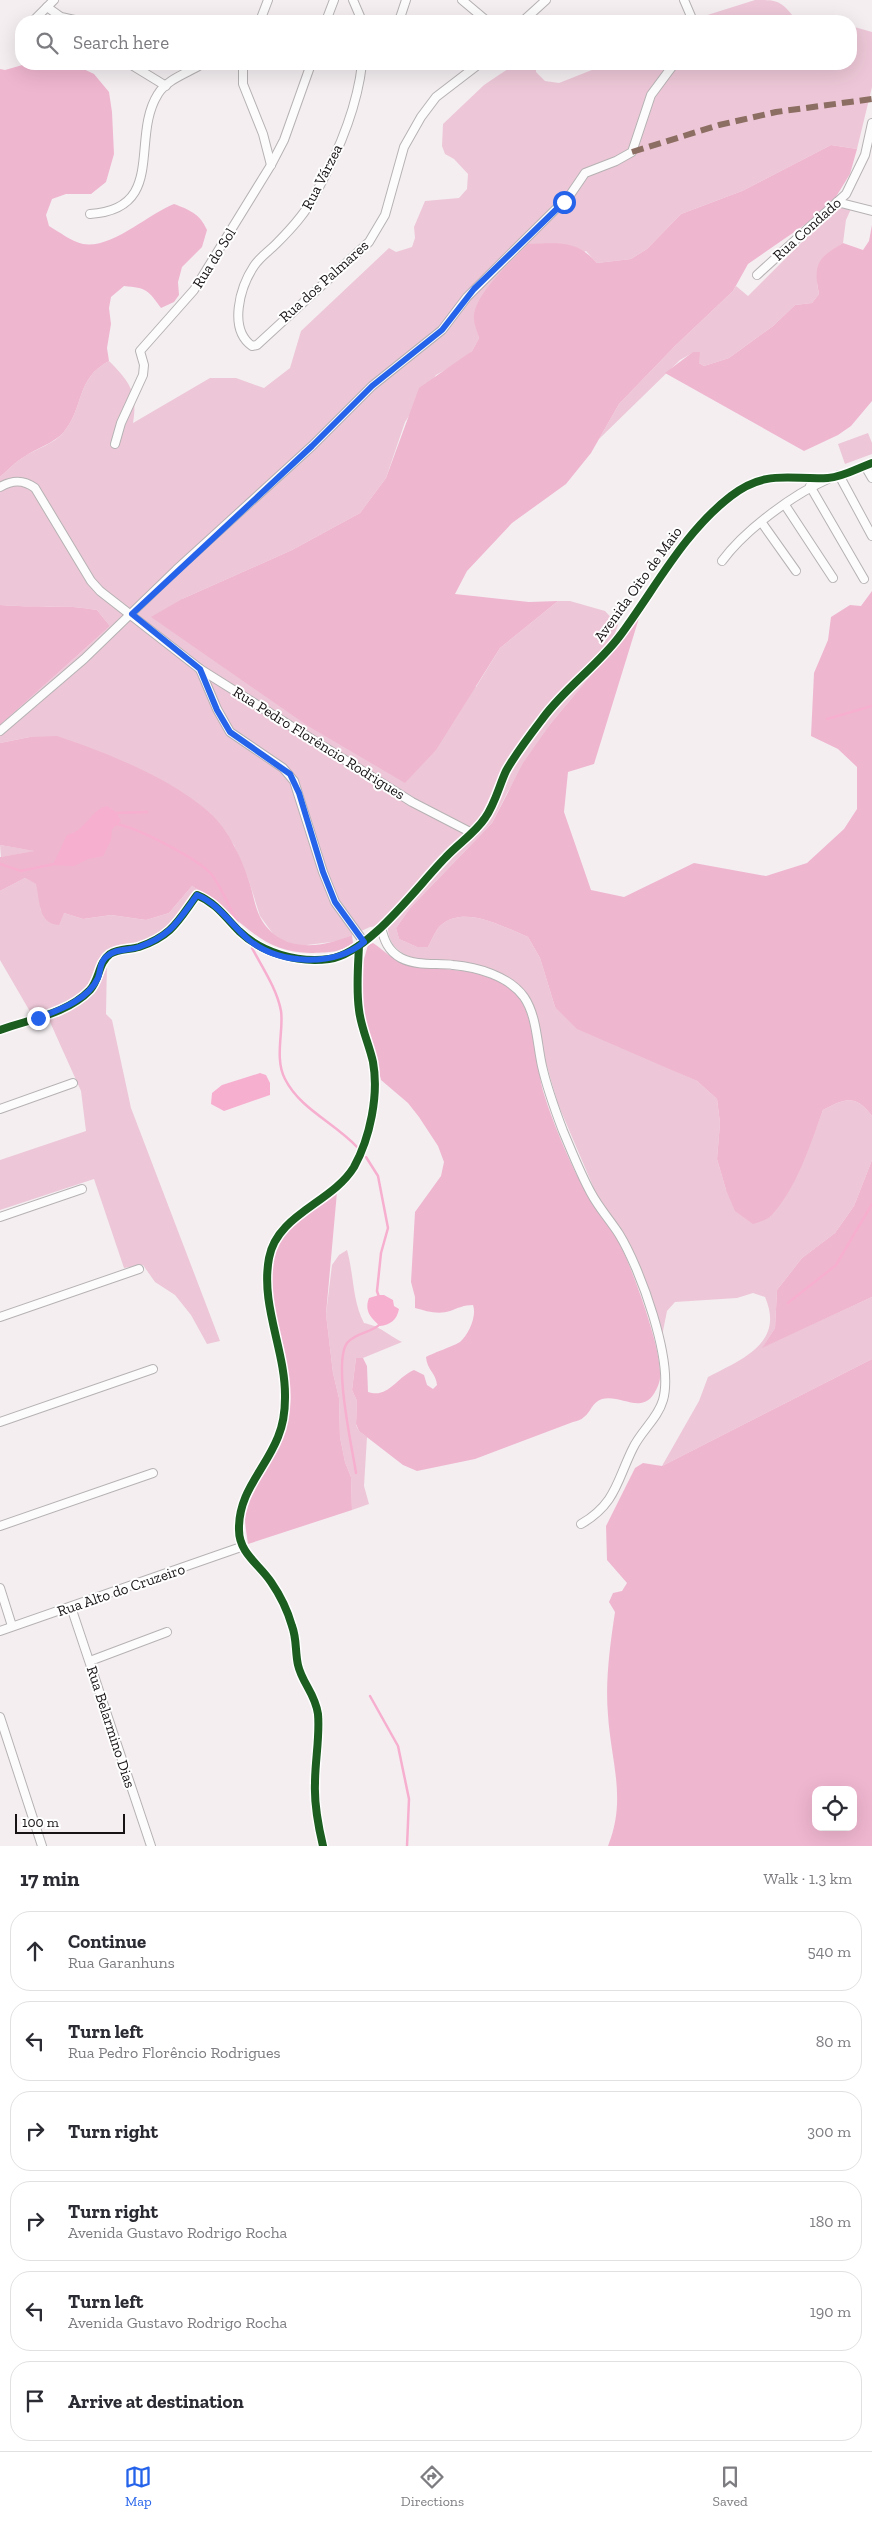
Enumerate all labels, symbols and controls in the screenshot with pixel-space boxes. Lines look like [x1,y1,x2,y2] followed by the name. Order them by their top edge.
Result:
[15,15,857,70] search box
[33,29,61,57] icon: search
[73,31,169,54] text: Search here
[298,141,346,213] street label: Rua Várzea
[553,191,576,214] route start
[769,193,845,264] street label: Rua Condado
[189,225,239,291] street label: Rua do Sol
[276,236,372,326] street label: Rua dos Palmares
[590,523,686,645] street label: Avenida Oito de Maio
[230,683,408,803] street label: Rua Pedro Florêncio Rodrigues
[27,1007,50,1030] route end
[55,1560,188,1620] street label: Rua Alto do Cruzeiro
[83,1664,139,1790] street label: Rua Belarmino Dias
[812,1786,857,1831] map controls
[812,1786,857,1831] button: locate
[15,1811,125,1834] scale bar
[22,1814,59,1831] text: 100 m
[20,1866,80,1891] text: 17 min
[764,1869,852,1888] text: Walk · 1.3 km
[68,1930,146,1953] text: Continue
[21,1937,49,1965] icon: ahead
[808,1942,851,1961] text: 540 m
[68,1953,175,1972] text: Rua Garanhuns
[68,2020,143,2043] text: Turn left
[21,2027,49,2055] icon: left
[816,2032,851,2051] text: 80 m
[68,2043,281,2062] text: Rua Pedro Florêncio Rodrigues
[21,2117,49,2145] icon: right
[68,2120,158,2143] text: Turn right
[807,2122,851,2141] text: 300 m
[68,2200,158,2223] text: Turn right
[21,2207,49,2235] icon: right
[810,2212,851,2231] text: 180 m
[68,2223,287,2242] text: Avenida Gustavo Rodrigo Rocha
[68,2290,143,2313] text: Turn left
[21,2297,49,2325] icon: left
[810,2302,851,2321] text: 190 m
[68,2313,287,2332] text: Avenida Gustavo Rodrigo Rocha
[21,2387,49,2415] icon: arrive
[68,2390,244,2413] text: Arrive at destination
[124,2463,152,2510] tab: Map
[401,2463,464,2510] tab: Directions
[713,2463,748,2510] tab: Saved

